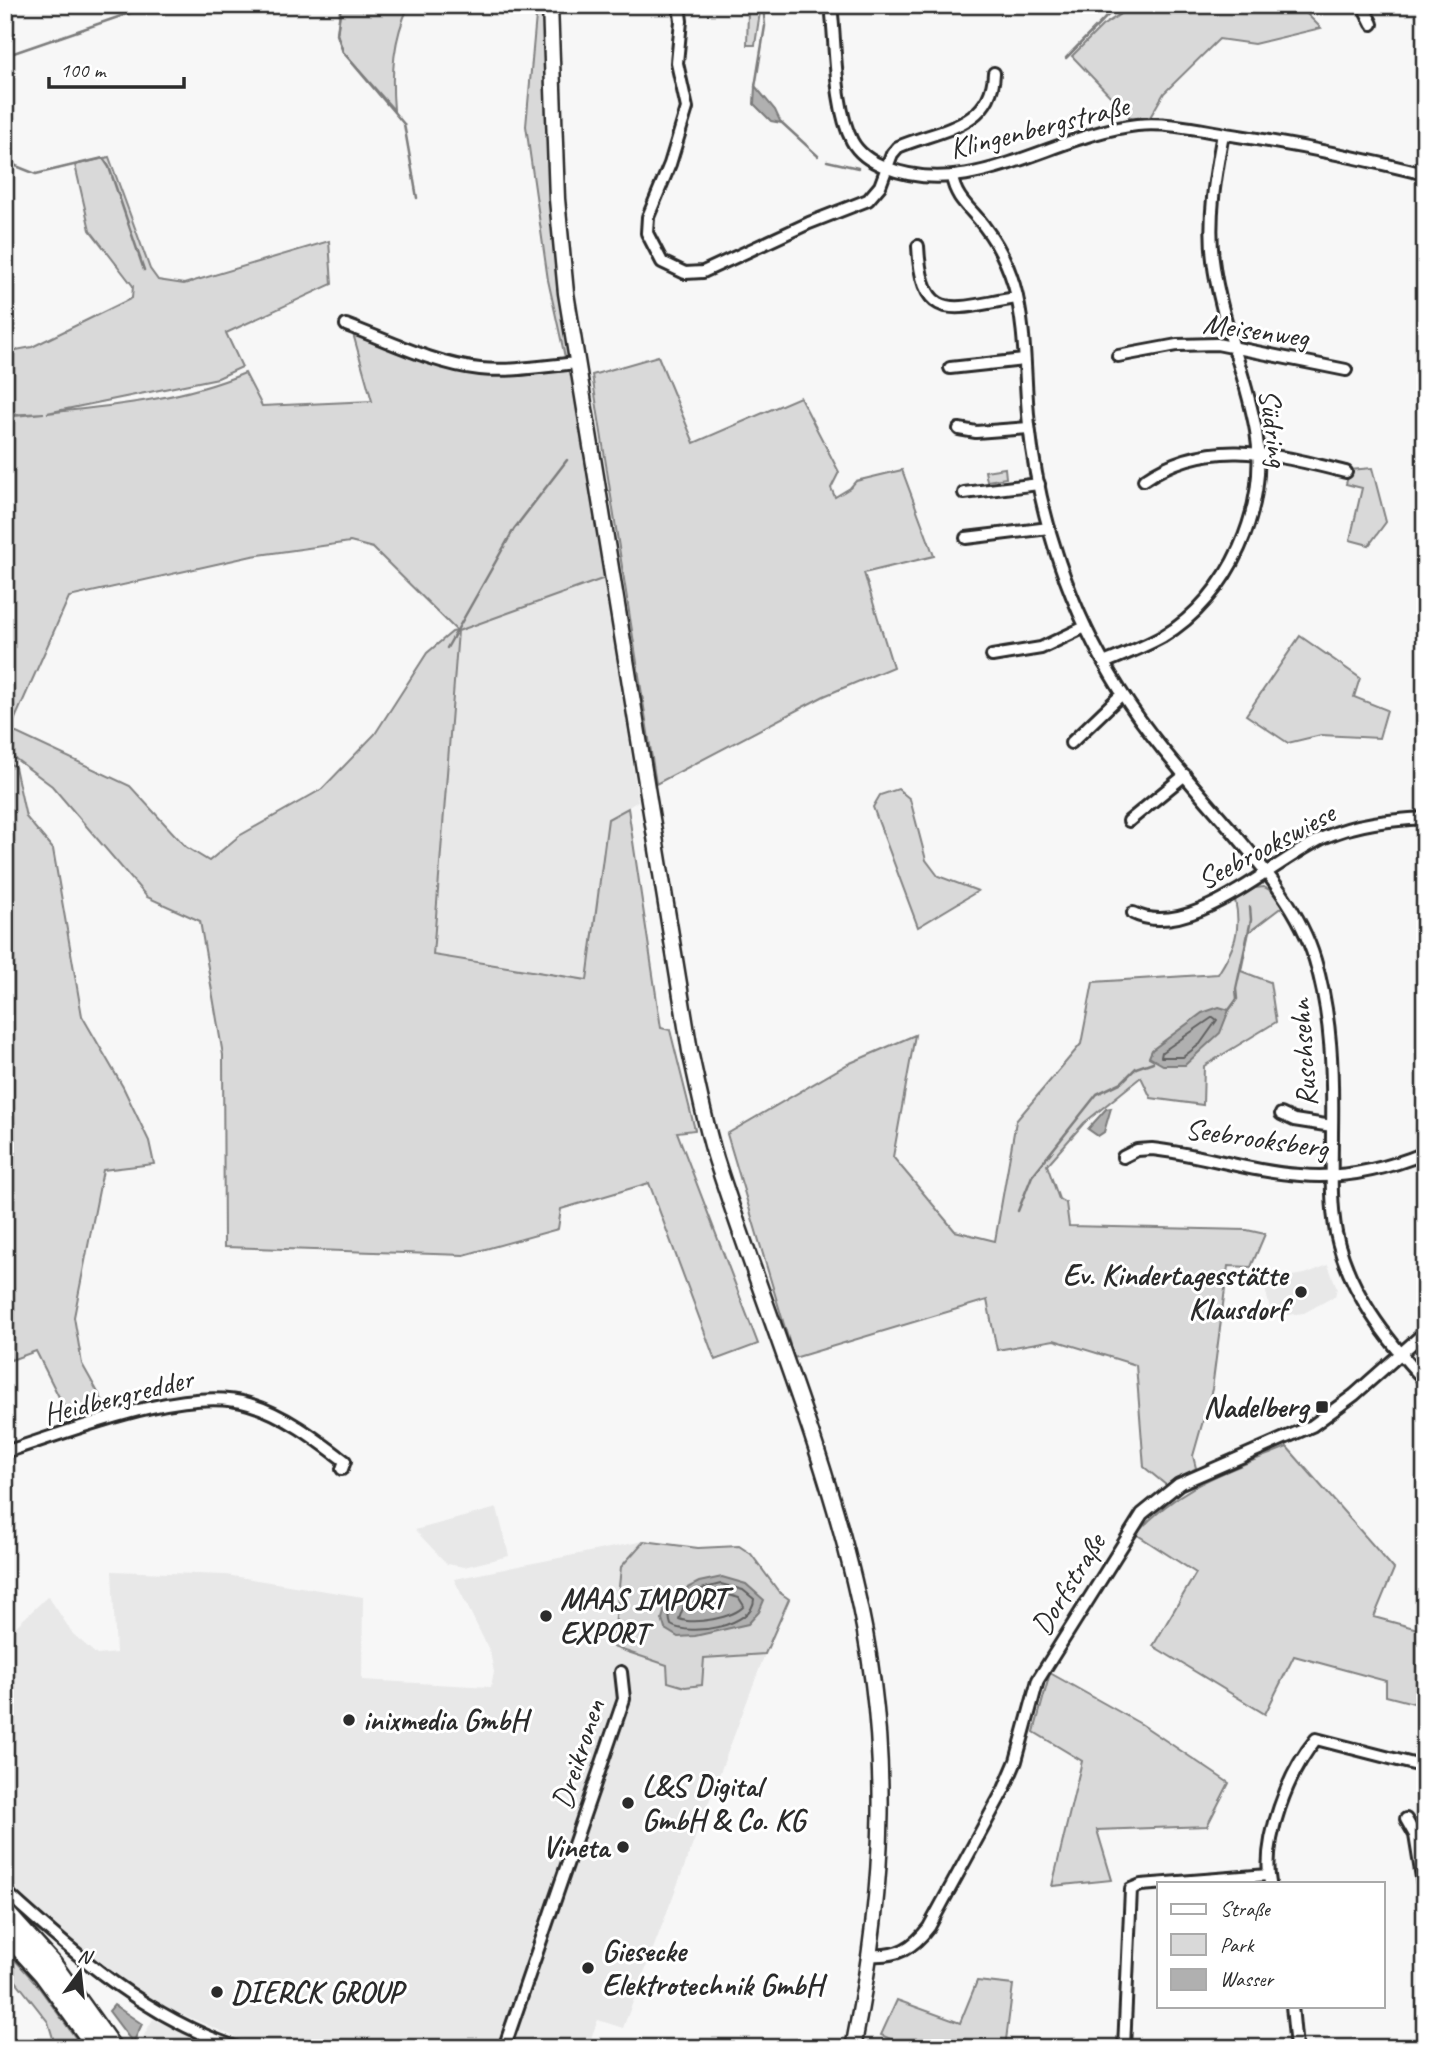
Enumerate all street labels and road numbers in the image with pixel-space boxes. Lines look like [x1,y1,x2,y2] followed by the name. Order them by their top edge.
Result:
[946,86,1135,168] street label: Klingenbergstraße
[1201,304,1313,356] street label: Meisenweg
[1250,387,1298,470] street label: Südring
[1191,793,1343,898] street label: Seebrookswiese
[1280,996,1326,1108] street label: Ruschsehn
[1183,1109,1332,1167] street label: Seebrooksberg
[39,1359,199,1433] street label: Heidbergredder
[1022,1524,1115,1642] street label: Dorfstraße
[542,1694,614,1814] street label: Dreikronen

